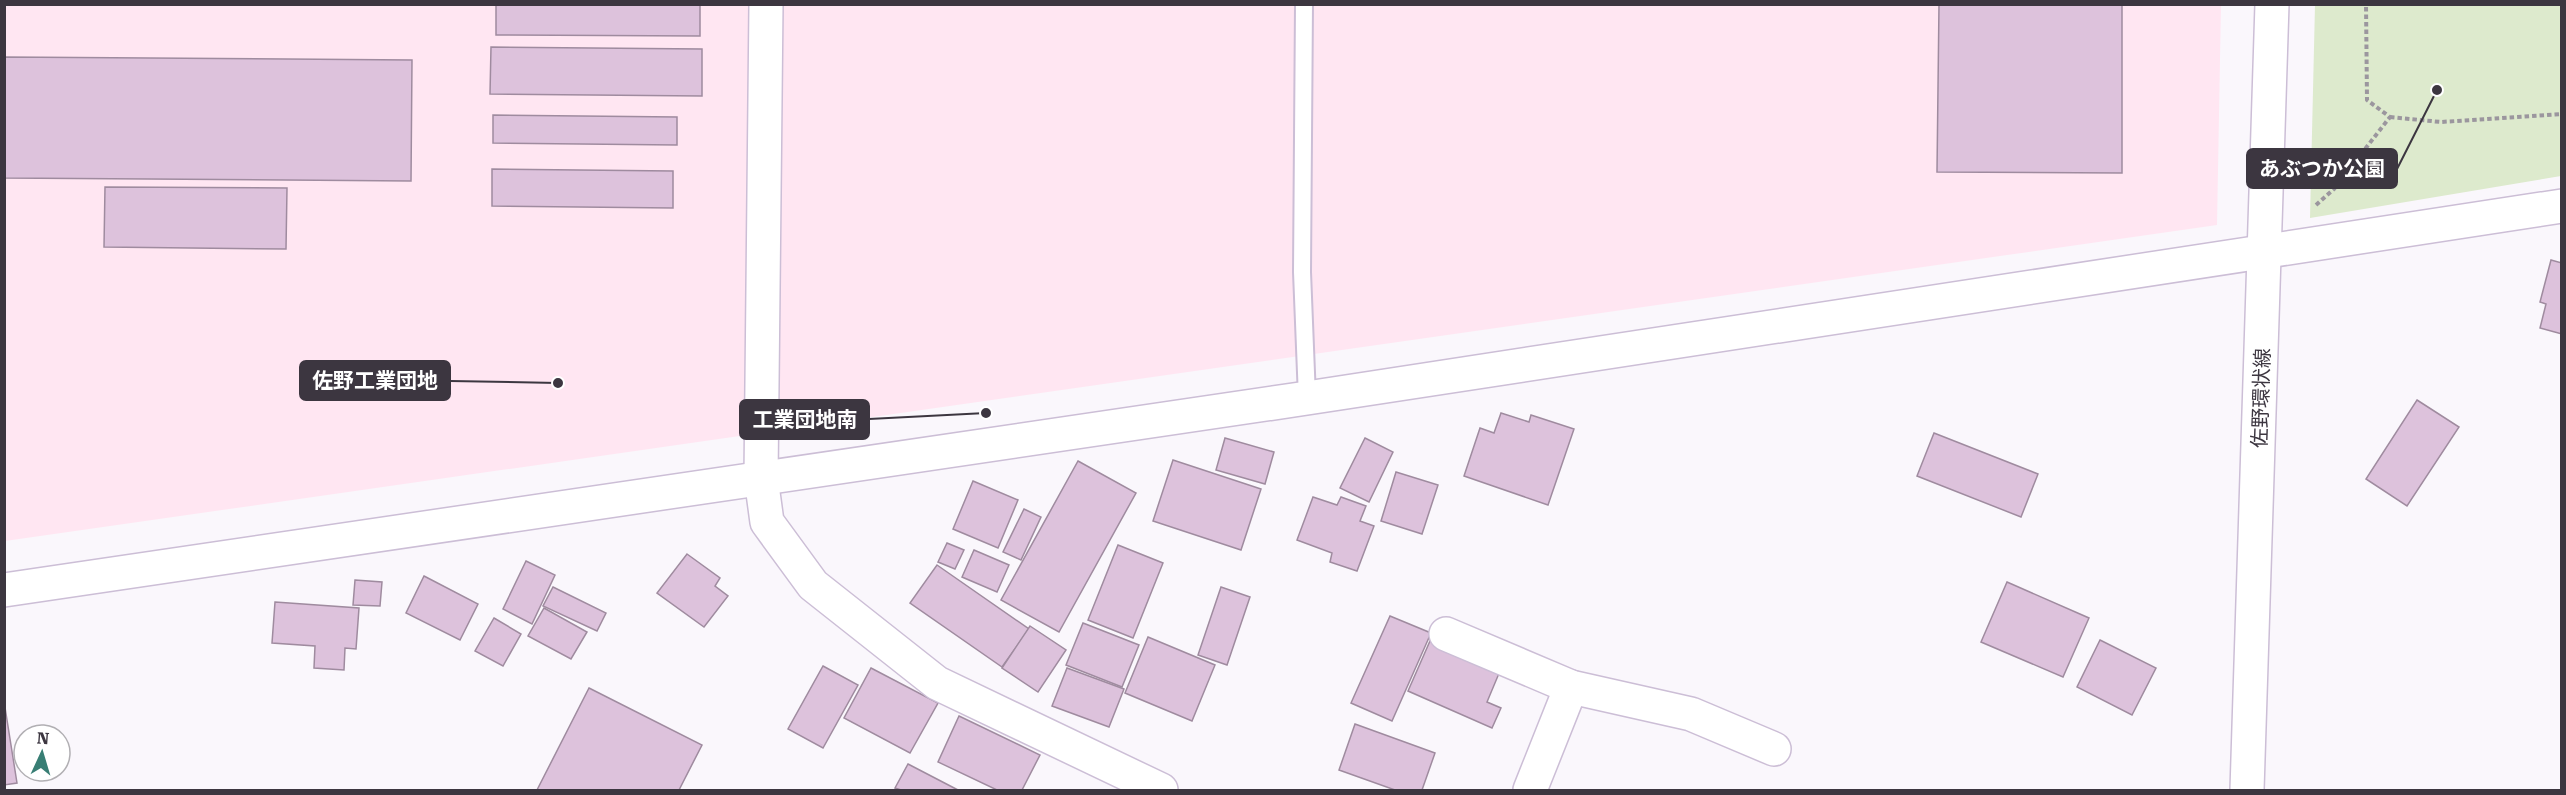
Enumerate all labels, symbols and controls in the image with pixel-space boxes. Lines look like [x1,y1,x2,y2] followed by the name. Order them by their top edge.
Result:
[2247,149,2397,188] callout: あぶつか公園
[2259,157,2385,181] text: あぶつか公園
[2247,348,2275,448] street label: 佐野環状線
[300,361,450,400] callout: 佐野工業団地
[312,369,438,393] text: 佐野工業団地
[740,400,869,439] callout: 工業団地南
[753,408,858,432] text: 工業団地南
[12,723,72,783] north arrow
[36,729,50,748] text: N

